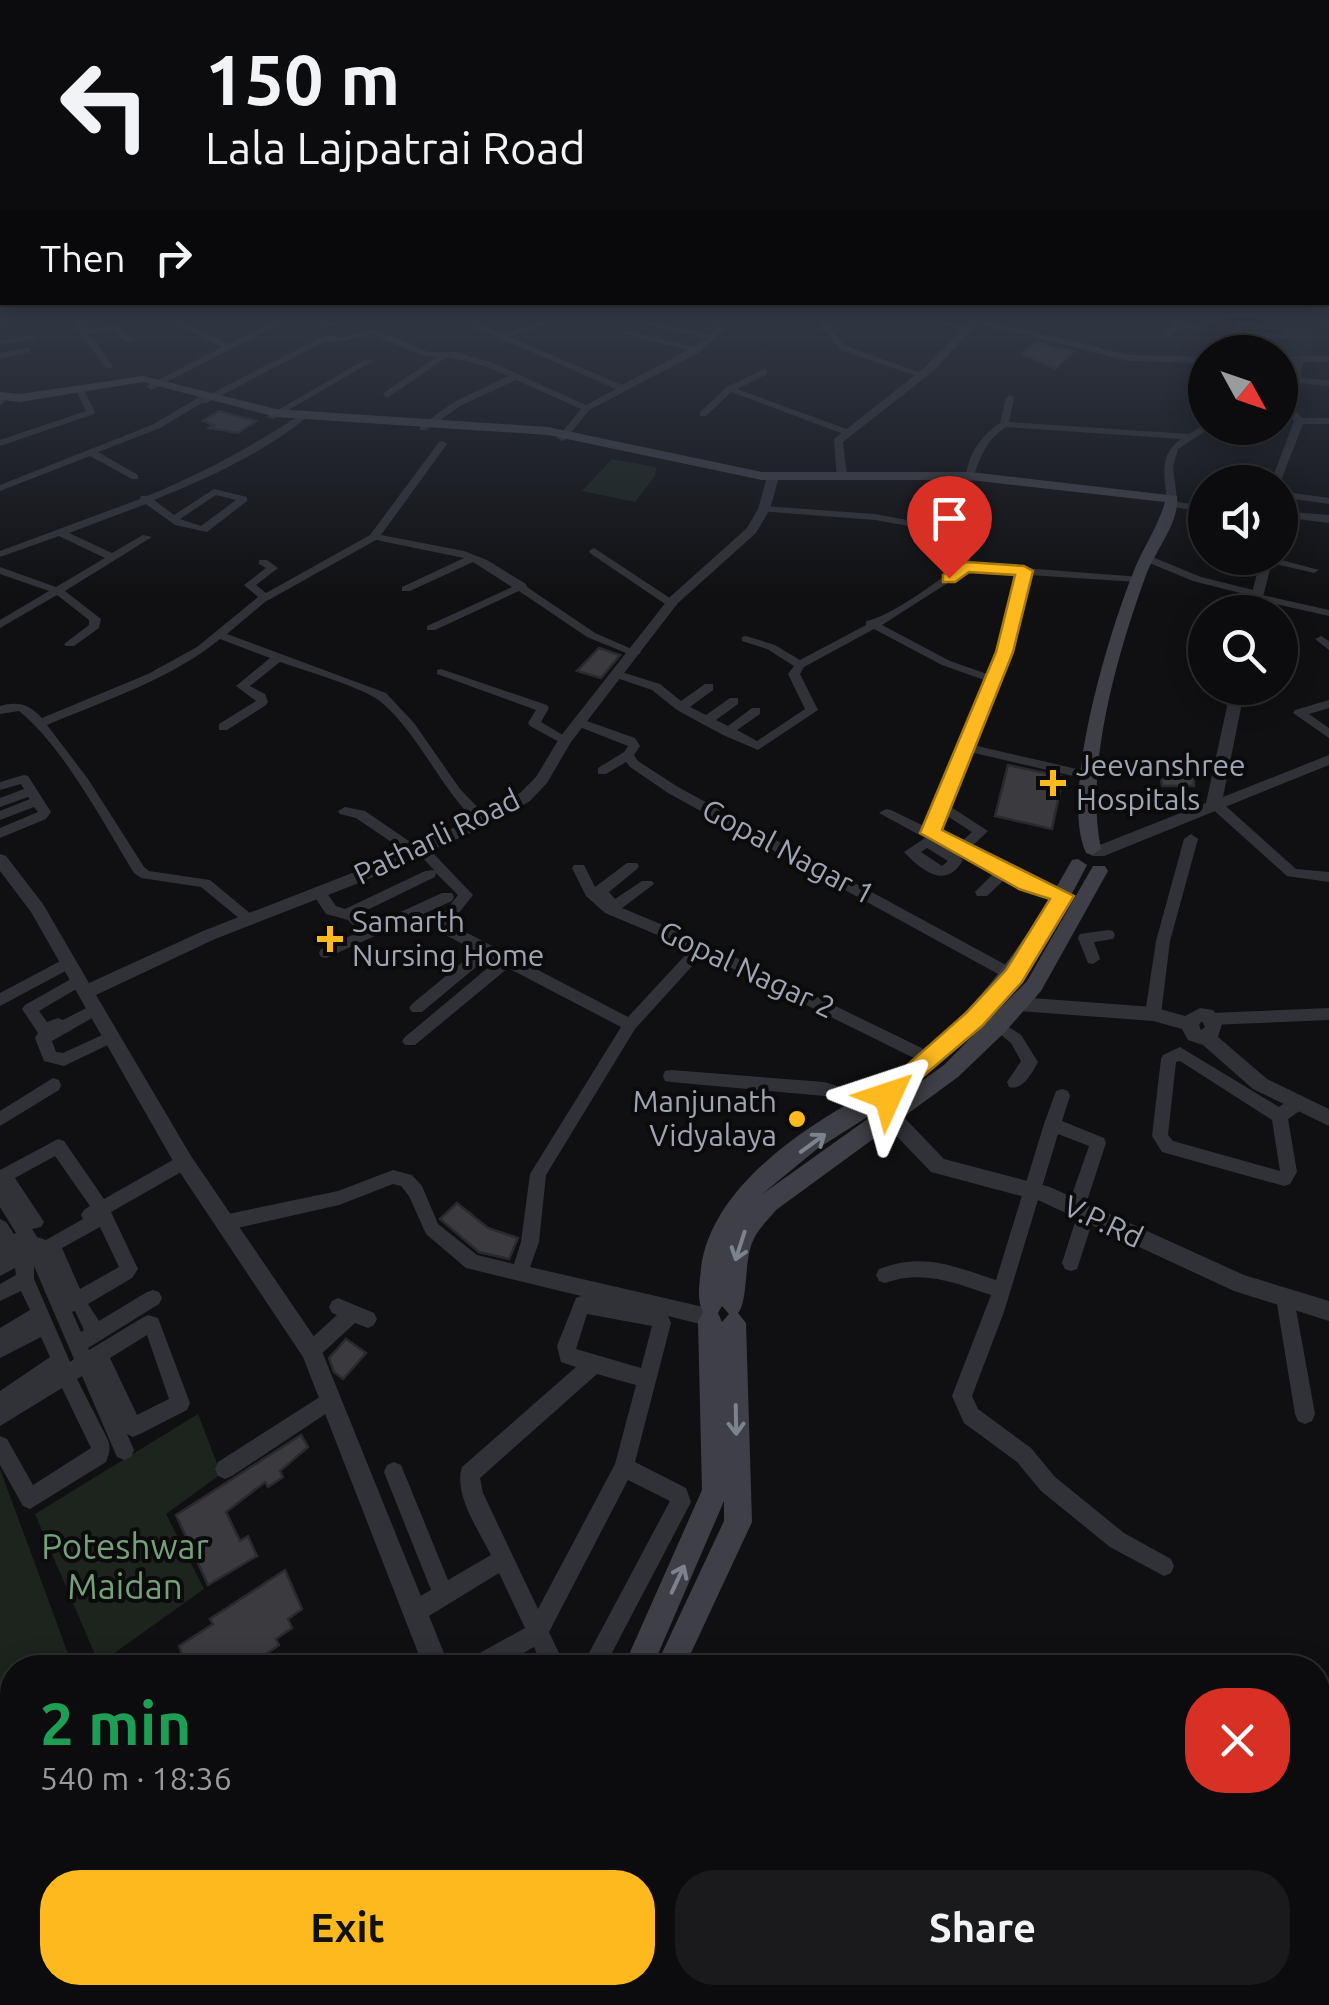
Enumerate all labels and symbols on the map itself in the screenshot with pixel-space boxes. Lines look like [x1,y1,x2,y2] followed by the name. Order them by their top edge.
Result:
[1188,335,1298,445] north arrow
[907,476,992,579] pin
[1076,748,1246,816] place label: Jeevanshree Hospitals
[1040,770,1066,796] marker: Jeevanshree Hospitals
[348,781,525,891] street label: Patharli Road
[697,792,880,911] street label: Gopal Nagar 1
[352,904,544,972] place label: Samarth Nursing Home
[654,914,841,1025] street label: Gopal Nagar 2
[317,926,343,952] marker: Samarth Nursing Home
[836,1044,940,1148] position arrow
[632,1084,777,1152] place label: Manjunath Vidyalaya
[786,1108,808,1130] marker: Manjunath Vidyalaya
[799,1133,826,1154] one-way arrow
[1058,1188,1148,1254] street label: V.P.Rd
[730,1230,748,1262] one-way arrow
[726,1404,745,1436] one-way arrow
[41,1526,209,1606] park label: Poteshwar Maidan
[669,1565,688,1595] one-way arrow

